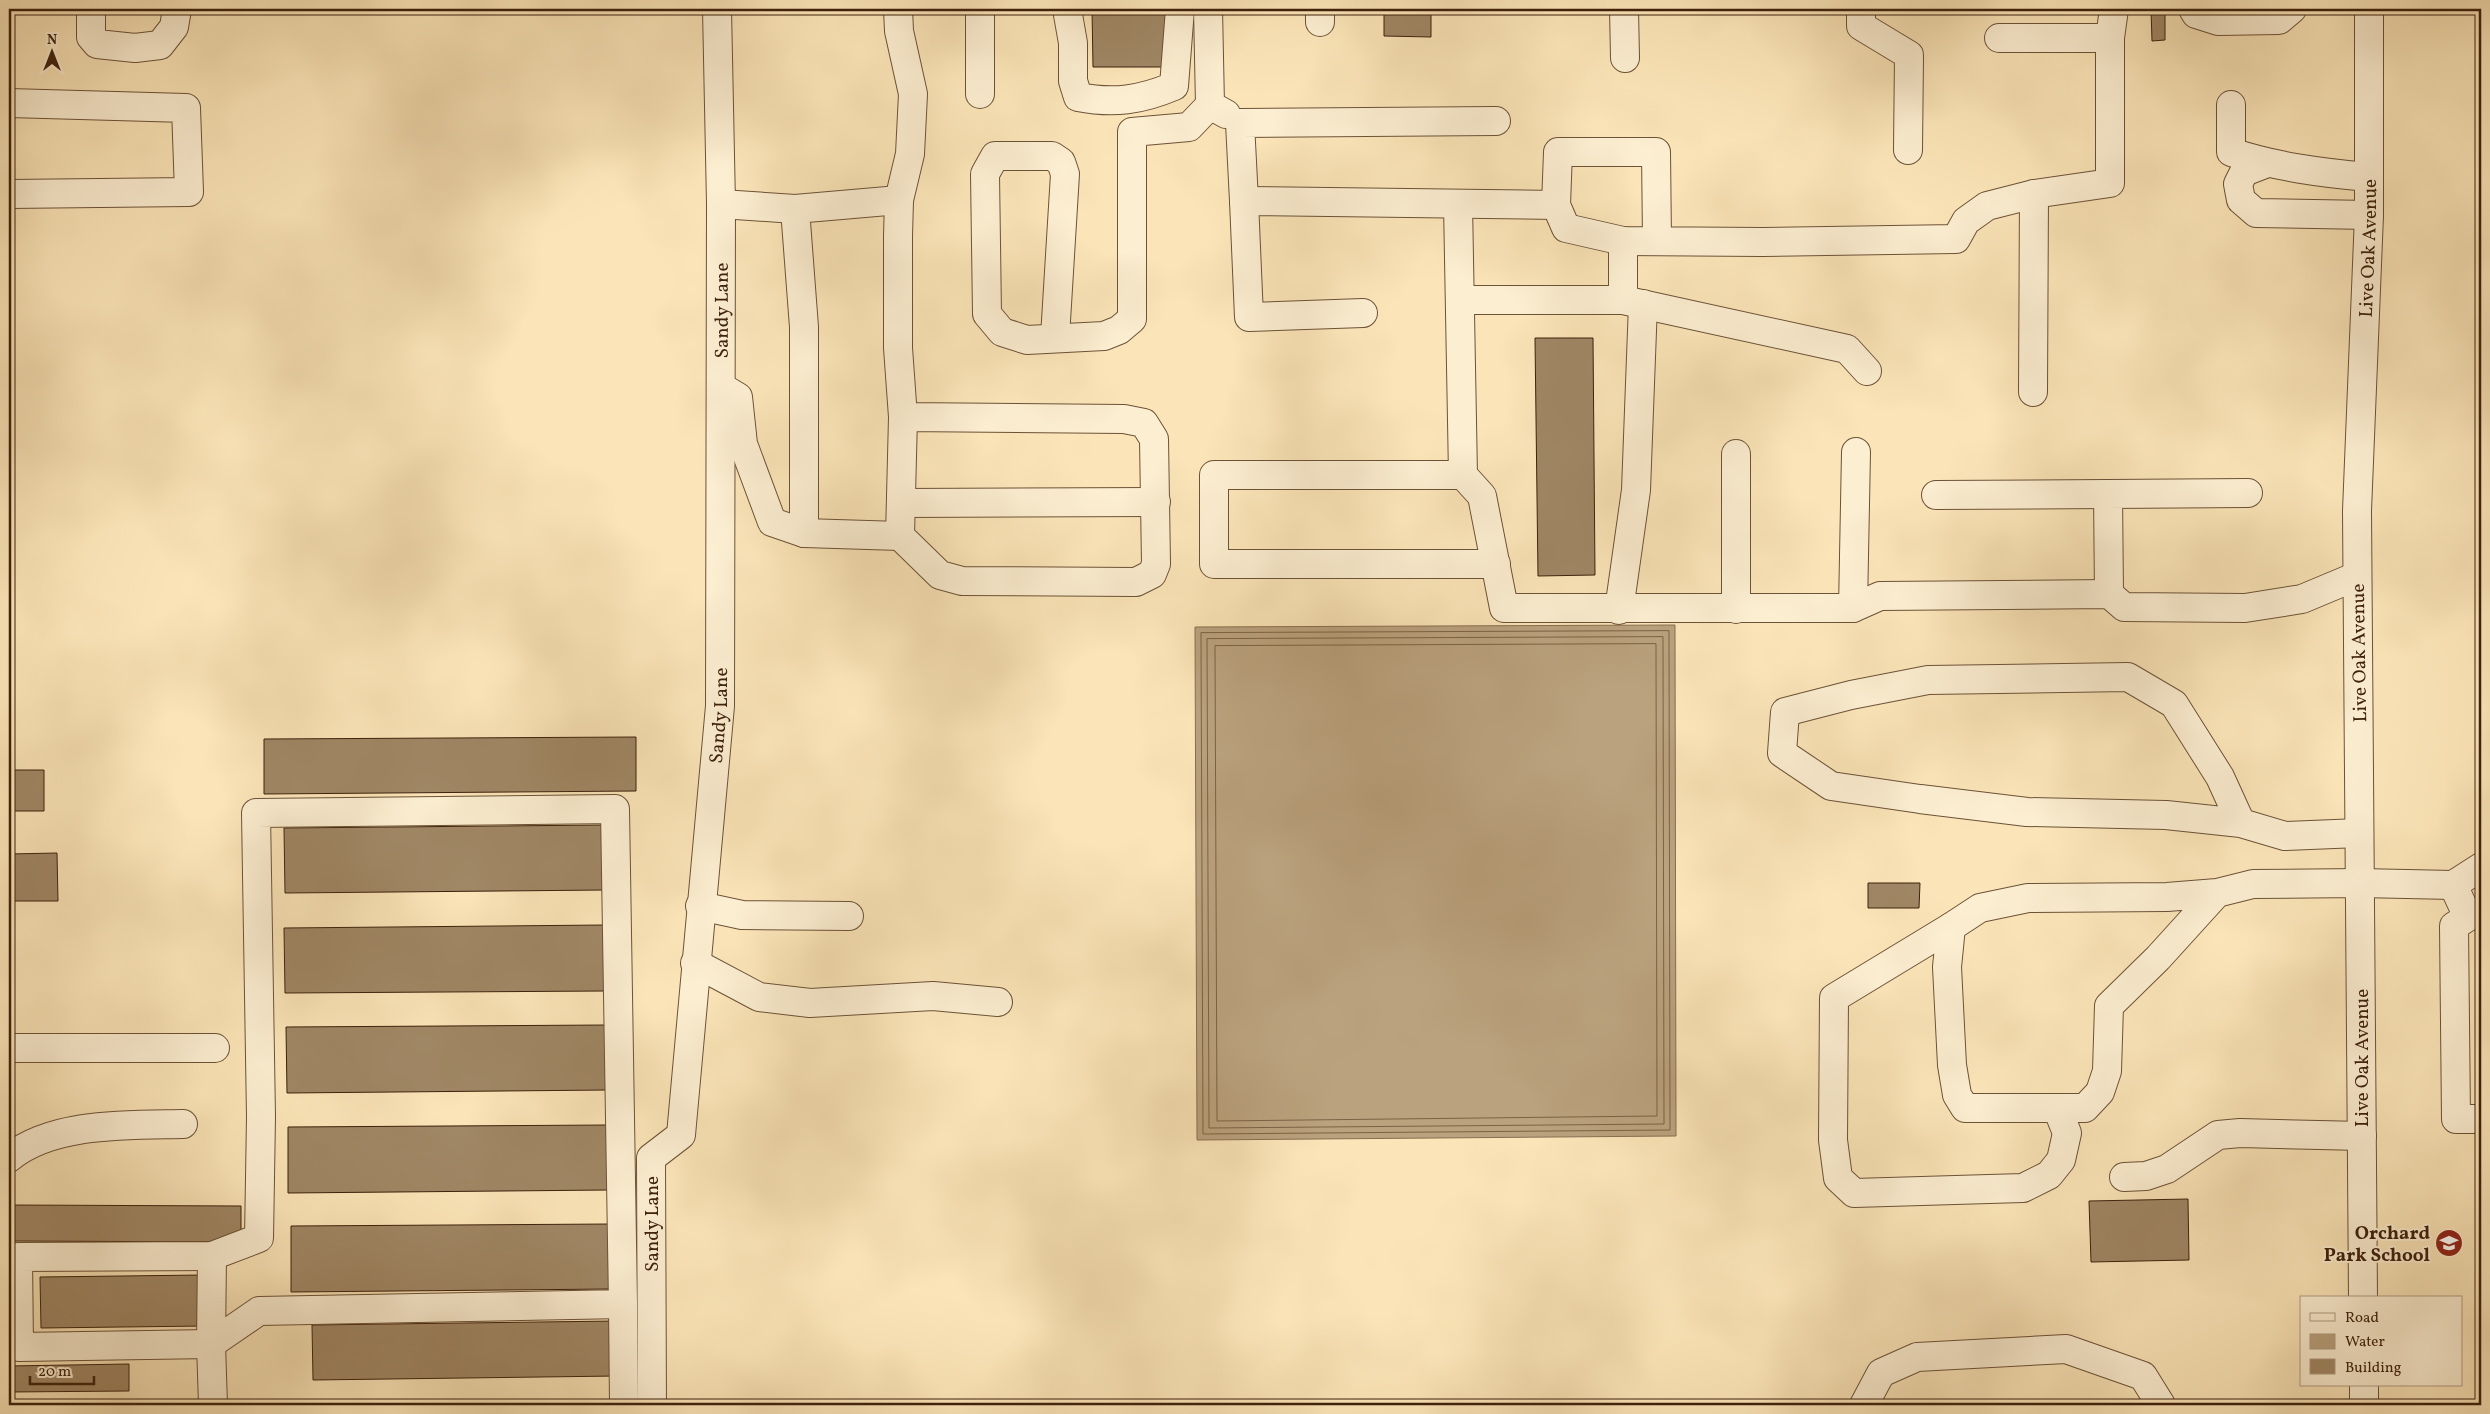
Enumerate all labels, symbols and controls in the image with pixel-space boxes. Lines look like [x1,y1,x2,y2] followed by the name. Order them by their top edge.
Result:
[28,28,78,78] north arrow
[47,31,57,50] text: N
[2354,179,2384,318] street label: Live Oak Avenue
[710,263,736,359] street label: Sandy Lane
[2346,583,2374,723] street label: Live Oak Avenue
[704,668,735,765] street label: Sandy Lane
[2350,989,2376,1127] street label: Live Oak Avenue
[640,1176,666,1272] street label: Sandy Lane
[2324,1221,2430,1269] place label: Orchard Park School
[2434,1228,2464,1258] school or university icon: Orchard Park School
[2300,1296,2462,1386] legend
[2345,1308,2379,1329] text: Road
[2345,1332,2385,1353] text: Water
[30,1354,94,1386] scale bar
[2345,1358,2402,1379] text: Building
[38,1362,71,1383] text: 20 m

